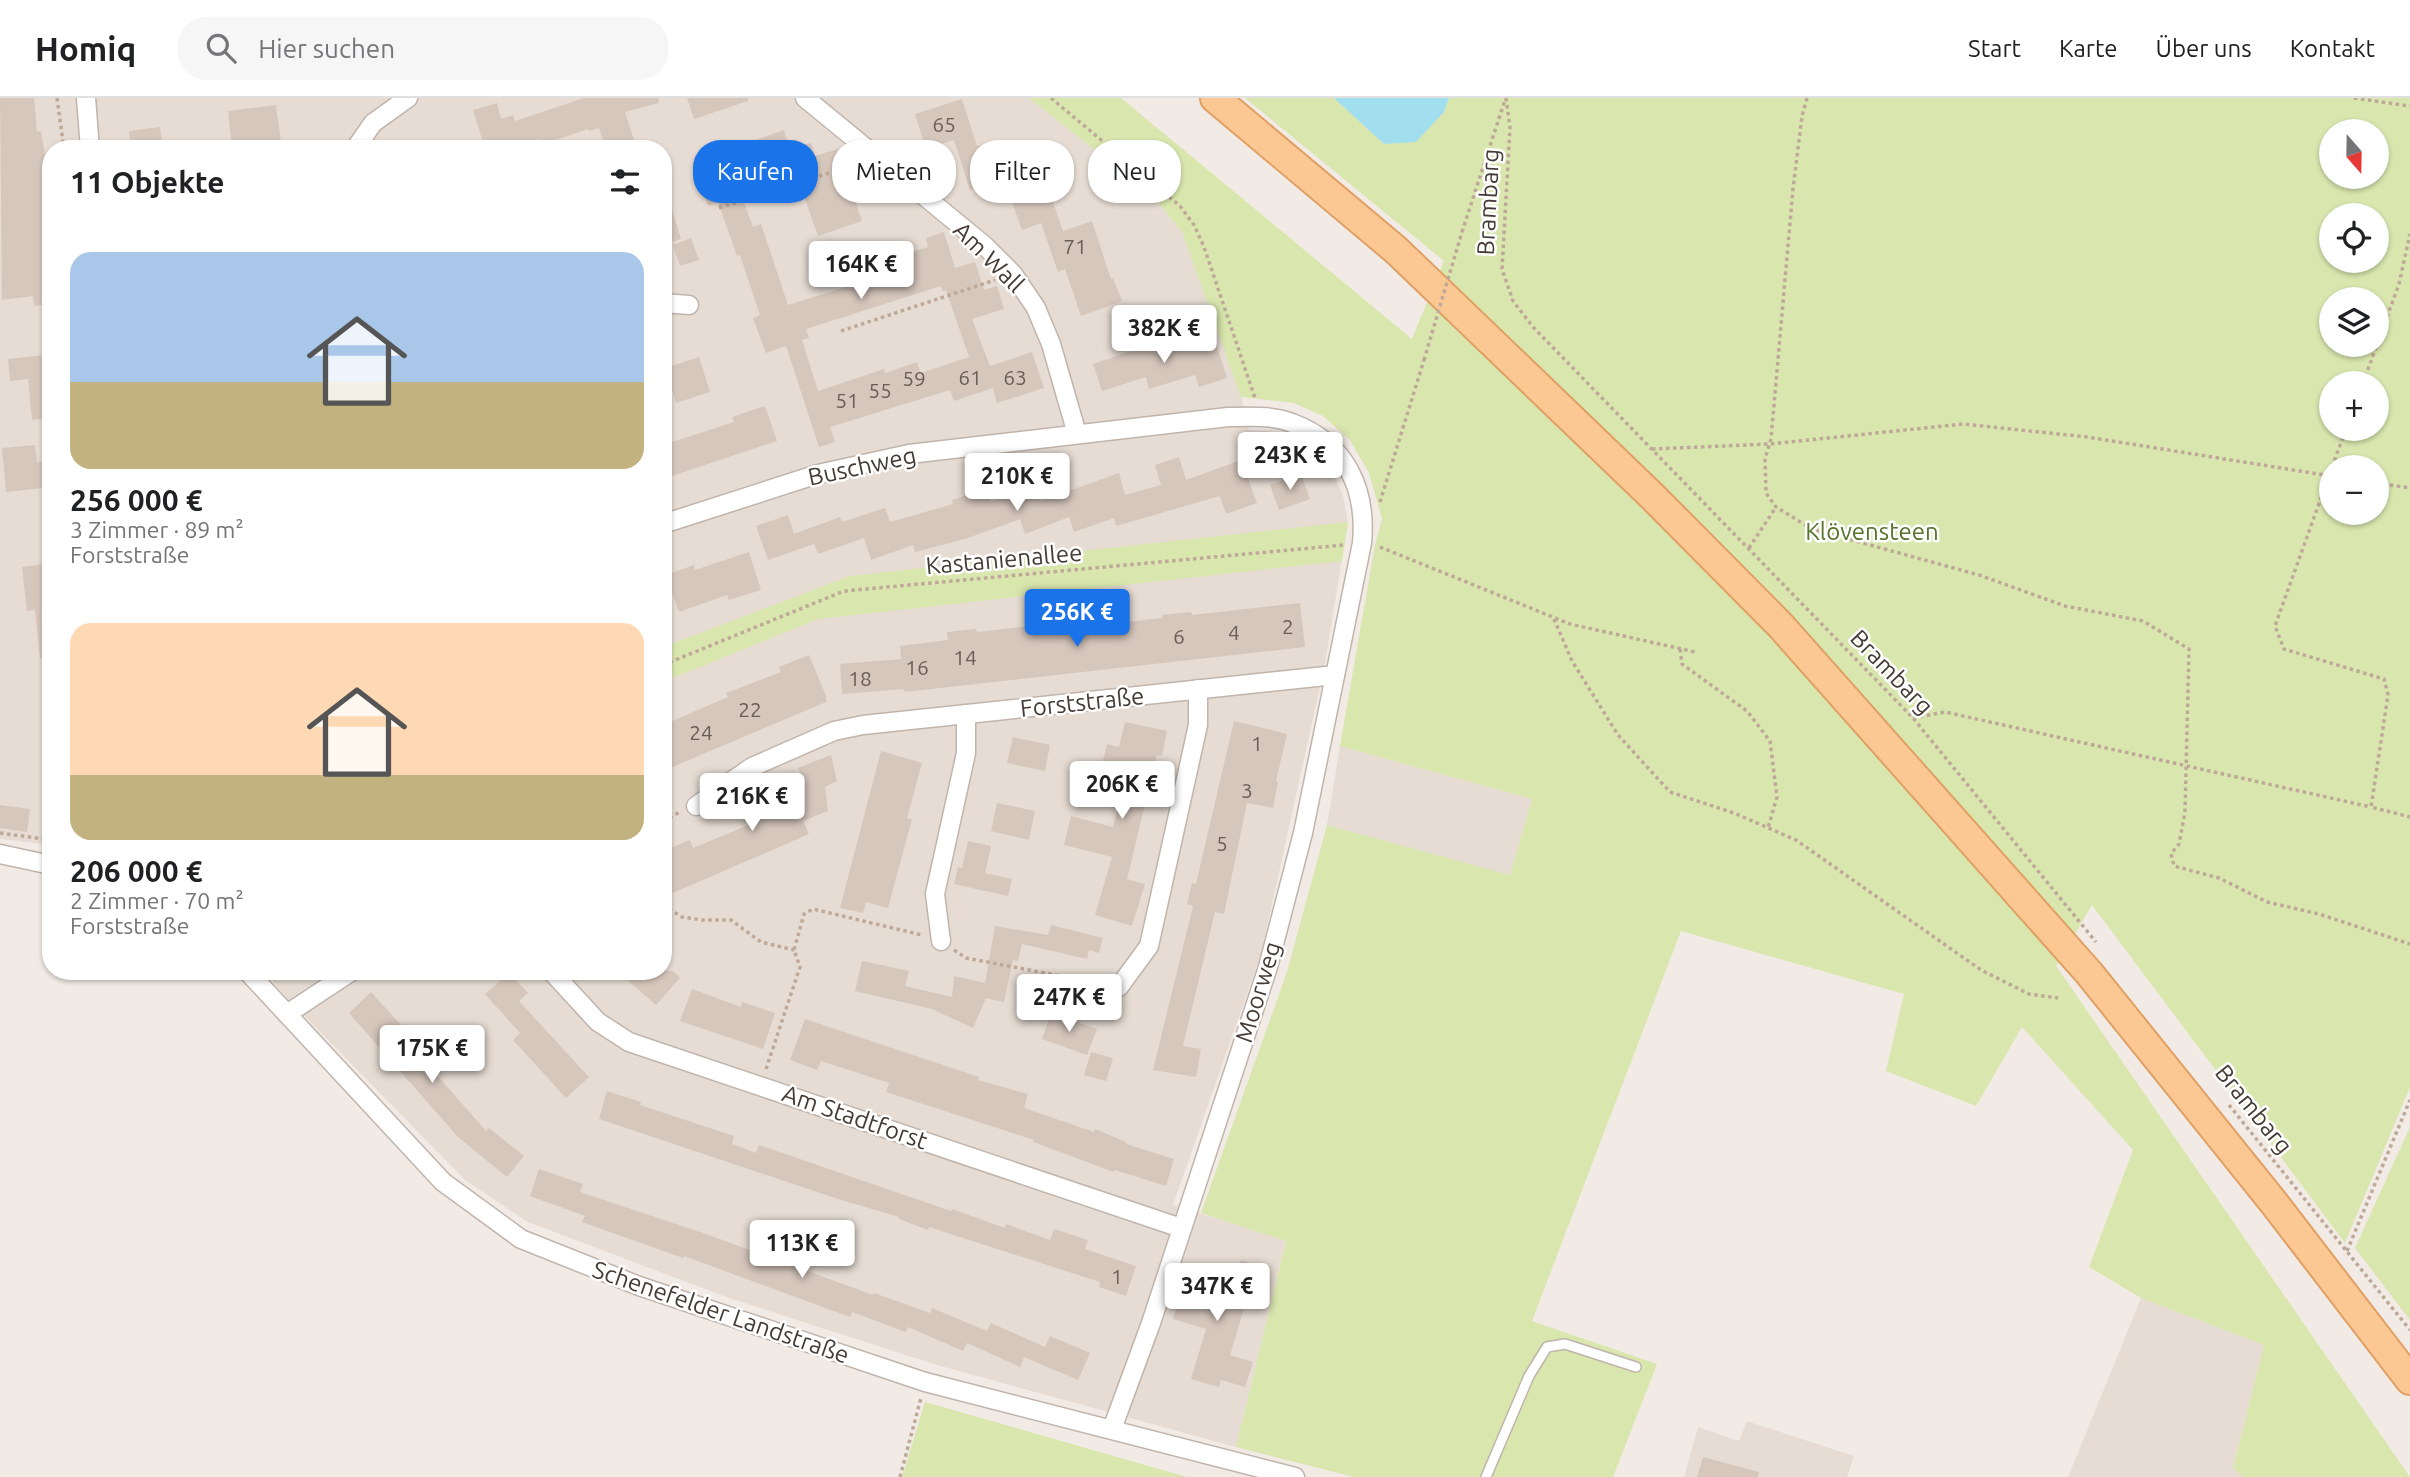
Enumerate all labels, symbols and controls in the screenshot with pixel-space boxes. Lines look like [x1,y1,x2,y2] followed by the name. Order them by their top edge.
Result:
[178,17,668,80] search box
[202,29,240,67] icon: search
[35,30,136,67] text: Homiq
[258,34,395,63] text: Hier suchen
[1968,35,2021,62] text: Start
[2059,35,2118,62] text: Karte
[2156,35,2252,62] text: Über uns
[2290,35,2375,62] text: Kontakt
[932,112,956,136] house number: 65
[2319,119,2389,189] north arrow
[2319,119,2389,525] map controls
[693,140,818,203] chip: Kaufen
[832,140,956,203] chip: Mieten
[970,140,1074,203] chip: Filter
[1088,140,1181,203] chip: Neu
[1472,148,1504,256] street label: Brambarg
[606,163,644,201] icon: filters
[70,165,225,199] text: 11 Objekte
[2319,203,2389,273] button: locate
[948,216,1030,298] street label: Am Wall
[1063,234,1087,258] house number: 71
[804,242,918,301] pin: 164K €
[825,251,897,276] text: 164K €
[2319,287,2389,357] button: layers
[294,298,420,424] icon: home
[1107,306,1221,365] pin: 382K €
[1128,315,1200,340] text: 382K €
[958,365,982,389] house number: 61
[1003,365,1027,389] house number: 63
[902,366,926,390] house number: 59
[2319,371,2389,441] button: +
[868,378,892,402] house number: 55
[835,388,859,412] house number: 51
[1233,432,1347,492] pin: 243K €
[805,441,919,491] street label: Buschweg
[1254,442,1326,467] text: 243K €
[960,454,1074,513] pin: 210K €
[2319,455,2389,525] button: −
[981,463,1053,488] text: 210K €
[70,483,203,517] text: 256 000 €
[70,517,244,542] text: 3 Zimmer · 89 m²
[1805,518,1939,545] park label: Klövensteen
[925,539,1083,579] street label: Kastanienallee
[70,542,189,567] text: Forststraße
[1020,589,1134,649] pin: 256K €
[1041,599,1113,624] text: 256K €
[1282,614,1294,638] house number: 2
[1228,620,1240,644] house number: 4
[1173,624,1185,648] house number: 6
[1845,624,1939,720] street label: Brambarg
[953,645,977,669] house number: 14
[905,655,929,679] house number: 16
[848,666,872,690] house number: 18
[294,669,420,795] icon: home
[1019,682,1145,722] street label: Forststraße
[738,697,762,721] house number: 22
[689,720,713,744] house number: 24
[1251,731,1263,755] house number: 1
[1065,762,1179,821] pin: 206K €
[1086,771,1158,796] text: 206K €
[695,774,809,833] pin: 216K €
[1241,778,1253,802] house number: 3
[716,783,788,808] text: 216K €
[1216,831,1228,855] house number: 5
[70,854,203,888] text: 206 000 €
[70,888,244,913] text: 2 Zimmer · 70 m²
[70,913,189,938] text: Forststraße
[1230,938,1286,1046] street label: Moorweg
[1012,974,1126,1034] pin: 247K €
[1033,984,1105,1009] text: 247K €
[375,1026,489,1085] pin: 175K €
[396,1035,468,1060] text: 175K €
[2210,1059,2298,1159] street label: Brambarg
[779,1080,932,1155] street label: Am Stadtforst
[745,1220,859,1280] pin: 113K €
[766,1230,838,1255] text: 113K €
[589,1255,853,1369] street label: Schenefelder Landstraße
[1111,1264,1123,1288] house number: 1
[1160,1264,1274,1323] pin: 347K €
[1181,1273,1253,1298] text: 347K €

